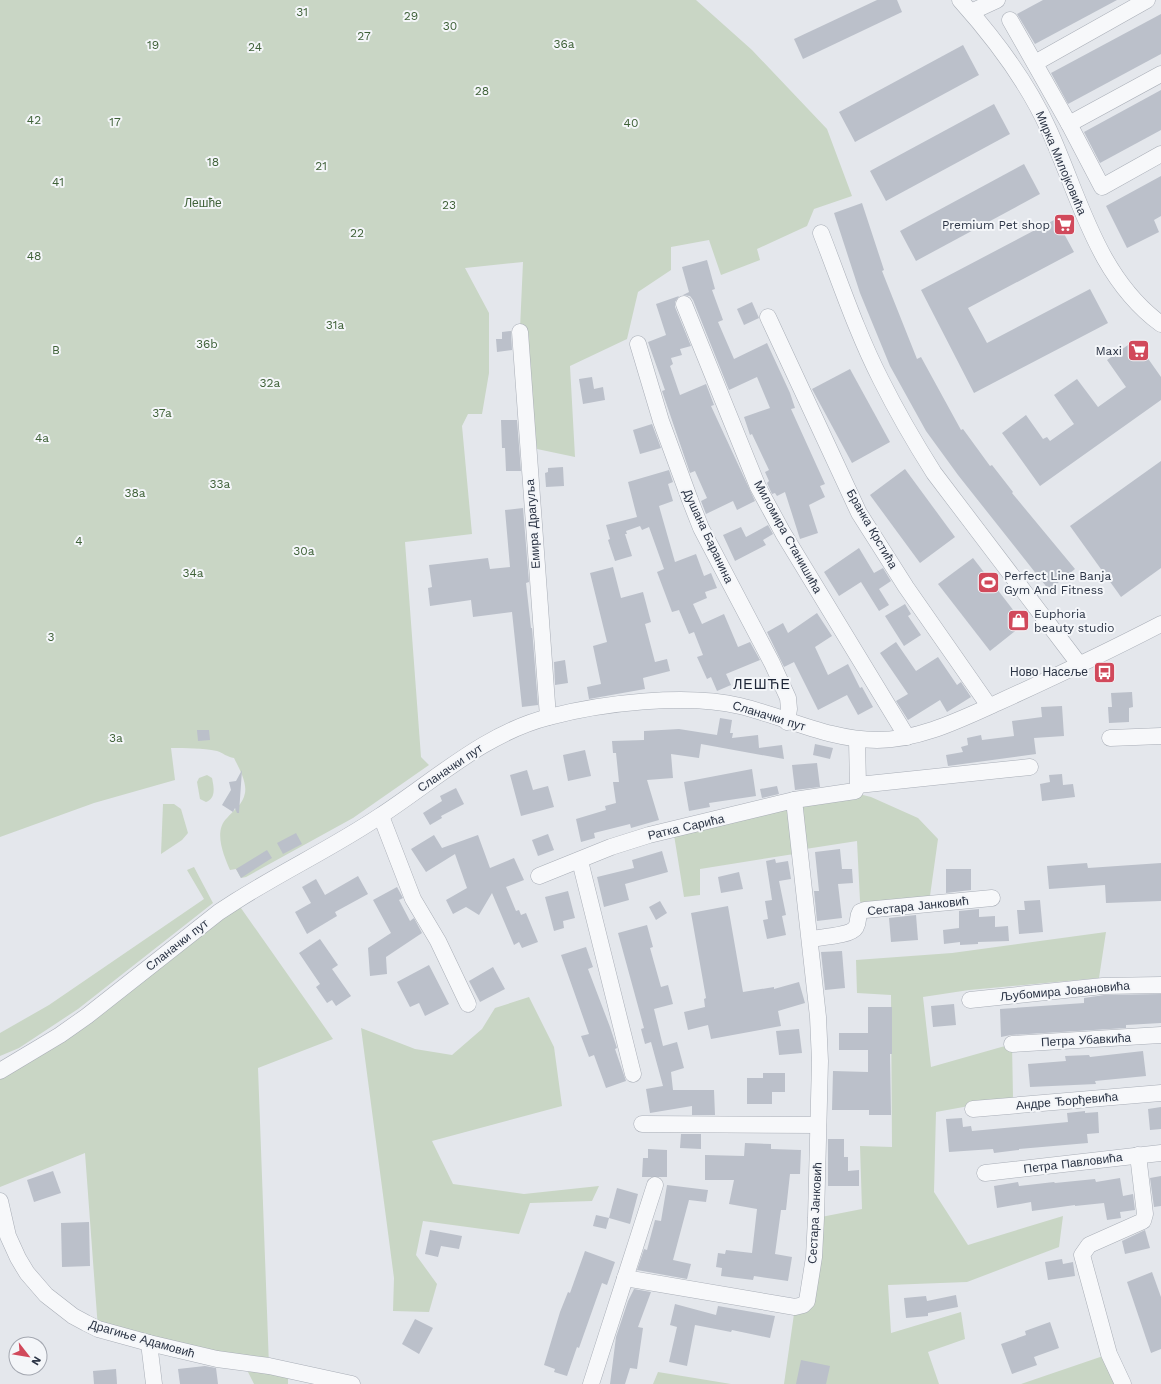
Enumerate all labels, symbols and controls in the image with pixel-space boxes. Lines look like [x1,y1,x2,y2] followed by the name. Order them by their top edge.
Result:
[296,5,308,19] park label: 31
[404,9,418,23] park label: 29
[443,19,457,33] park label: 30
[357,29,371,43] park label: 27
[553,37,575,51] park label: 36a
[147,38,159,52] park label: 19
[248,40,262,54] park label: 24
[475,84,489,98] park label: 28
[1033,109,1089,217] street label: Мирка Милојковића
[27,113,41,127] park label: 42
[109,115,121,129] park label: 17
[624,116,638,130] park label: 40
[207,155,219,169] park label: 18
[315,159,327,173] park label: 21
[52,175,64,189] park label: 41
[184,196,222,210] park label: Лешће
[442,198,456,212] park label: 23
[1052,212,1078,238] supermarket icon: Premium Pet shop
[942,218,1050,232] place label: Premium Pet shop
[350,226,364,240] park label: 22
[27,249,41,263] park label: 48
[326,318,344,332] park label: 31a
[196,337,218,351] park label: 36b
[1125,338,1151,364] supermarket icon: Maxi
[52,343,60,357] park label: B
[1095,344,1122,358] place label: Maxi
[260,376,281,390] park label: 32a
[152,406,172,420] park label: 37a
[35,431,49,445] park label: 4a
[210,477,231,491] park label: 33a
[523,478,543,569] street label: Емира Драгуља
[751,478,825,596] street label: Миломира Станишића
[124,486,146,500] park label: 38a
[680,487,736,586] street label: Душана Баранина
[844,487,901,571] street label: Бранка Крстића
[75,534,83,548] park label: 4
[293,544,315,558] park label: 30a
[182,566,204,580] park label: 34a
[1004,569,1111,597] place label: Perfect Line Banja Gym And Fitness
[975,570,1001,596] sports icon: Perfect Line Banja Gym And Fitness
[1034,607,1114,635] place label: Euphoria beauty studio
[1005,608,1031,634] shop icon: Euphoria beauty studio
[48,630,55,644] park label: 3
[1091,659,1117,685] bus stop icon: Ново Насеље
[1010,665,1088,679] place label: Ново Насеље
[733,676,791,692] district label: ЛЕШЋЕ
[731,698,808,734] street label: Сланачки пут
[109,731,123,745] park label: 3a
[415,741,486,795] street label: Сланачки пут
[646,811,726,843] street label: Ратка Сарића
[867,894,969,918] street label: Сестара Јанковић
[143,916,212,974] street label: Сланачки пут
[1000,978,1131,1004] street label: Љубомира Јовановића
[1041,1031,1132,1049] street label: Петра Убавкића
[1015,1090,1119,1112] street label: Андре Ђорђевића
[1023,1150,1124,1176] street label: Петра Павловића
[805,1162,825,1264] street label: Сестара Јанковић
[87,1317,197,1361] street label: Драгиње Адамовић
[8,1336,48,1376] north arrow
[28,1354,44,1368] text: N

